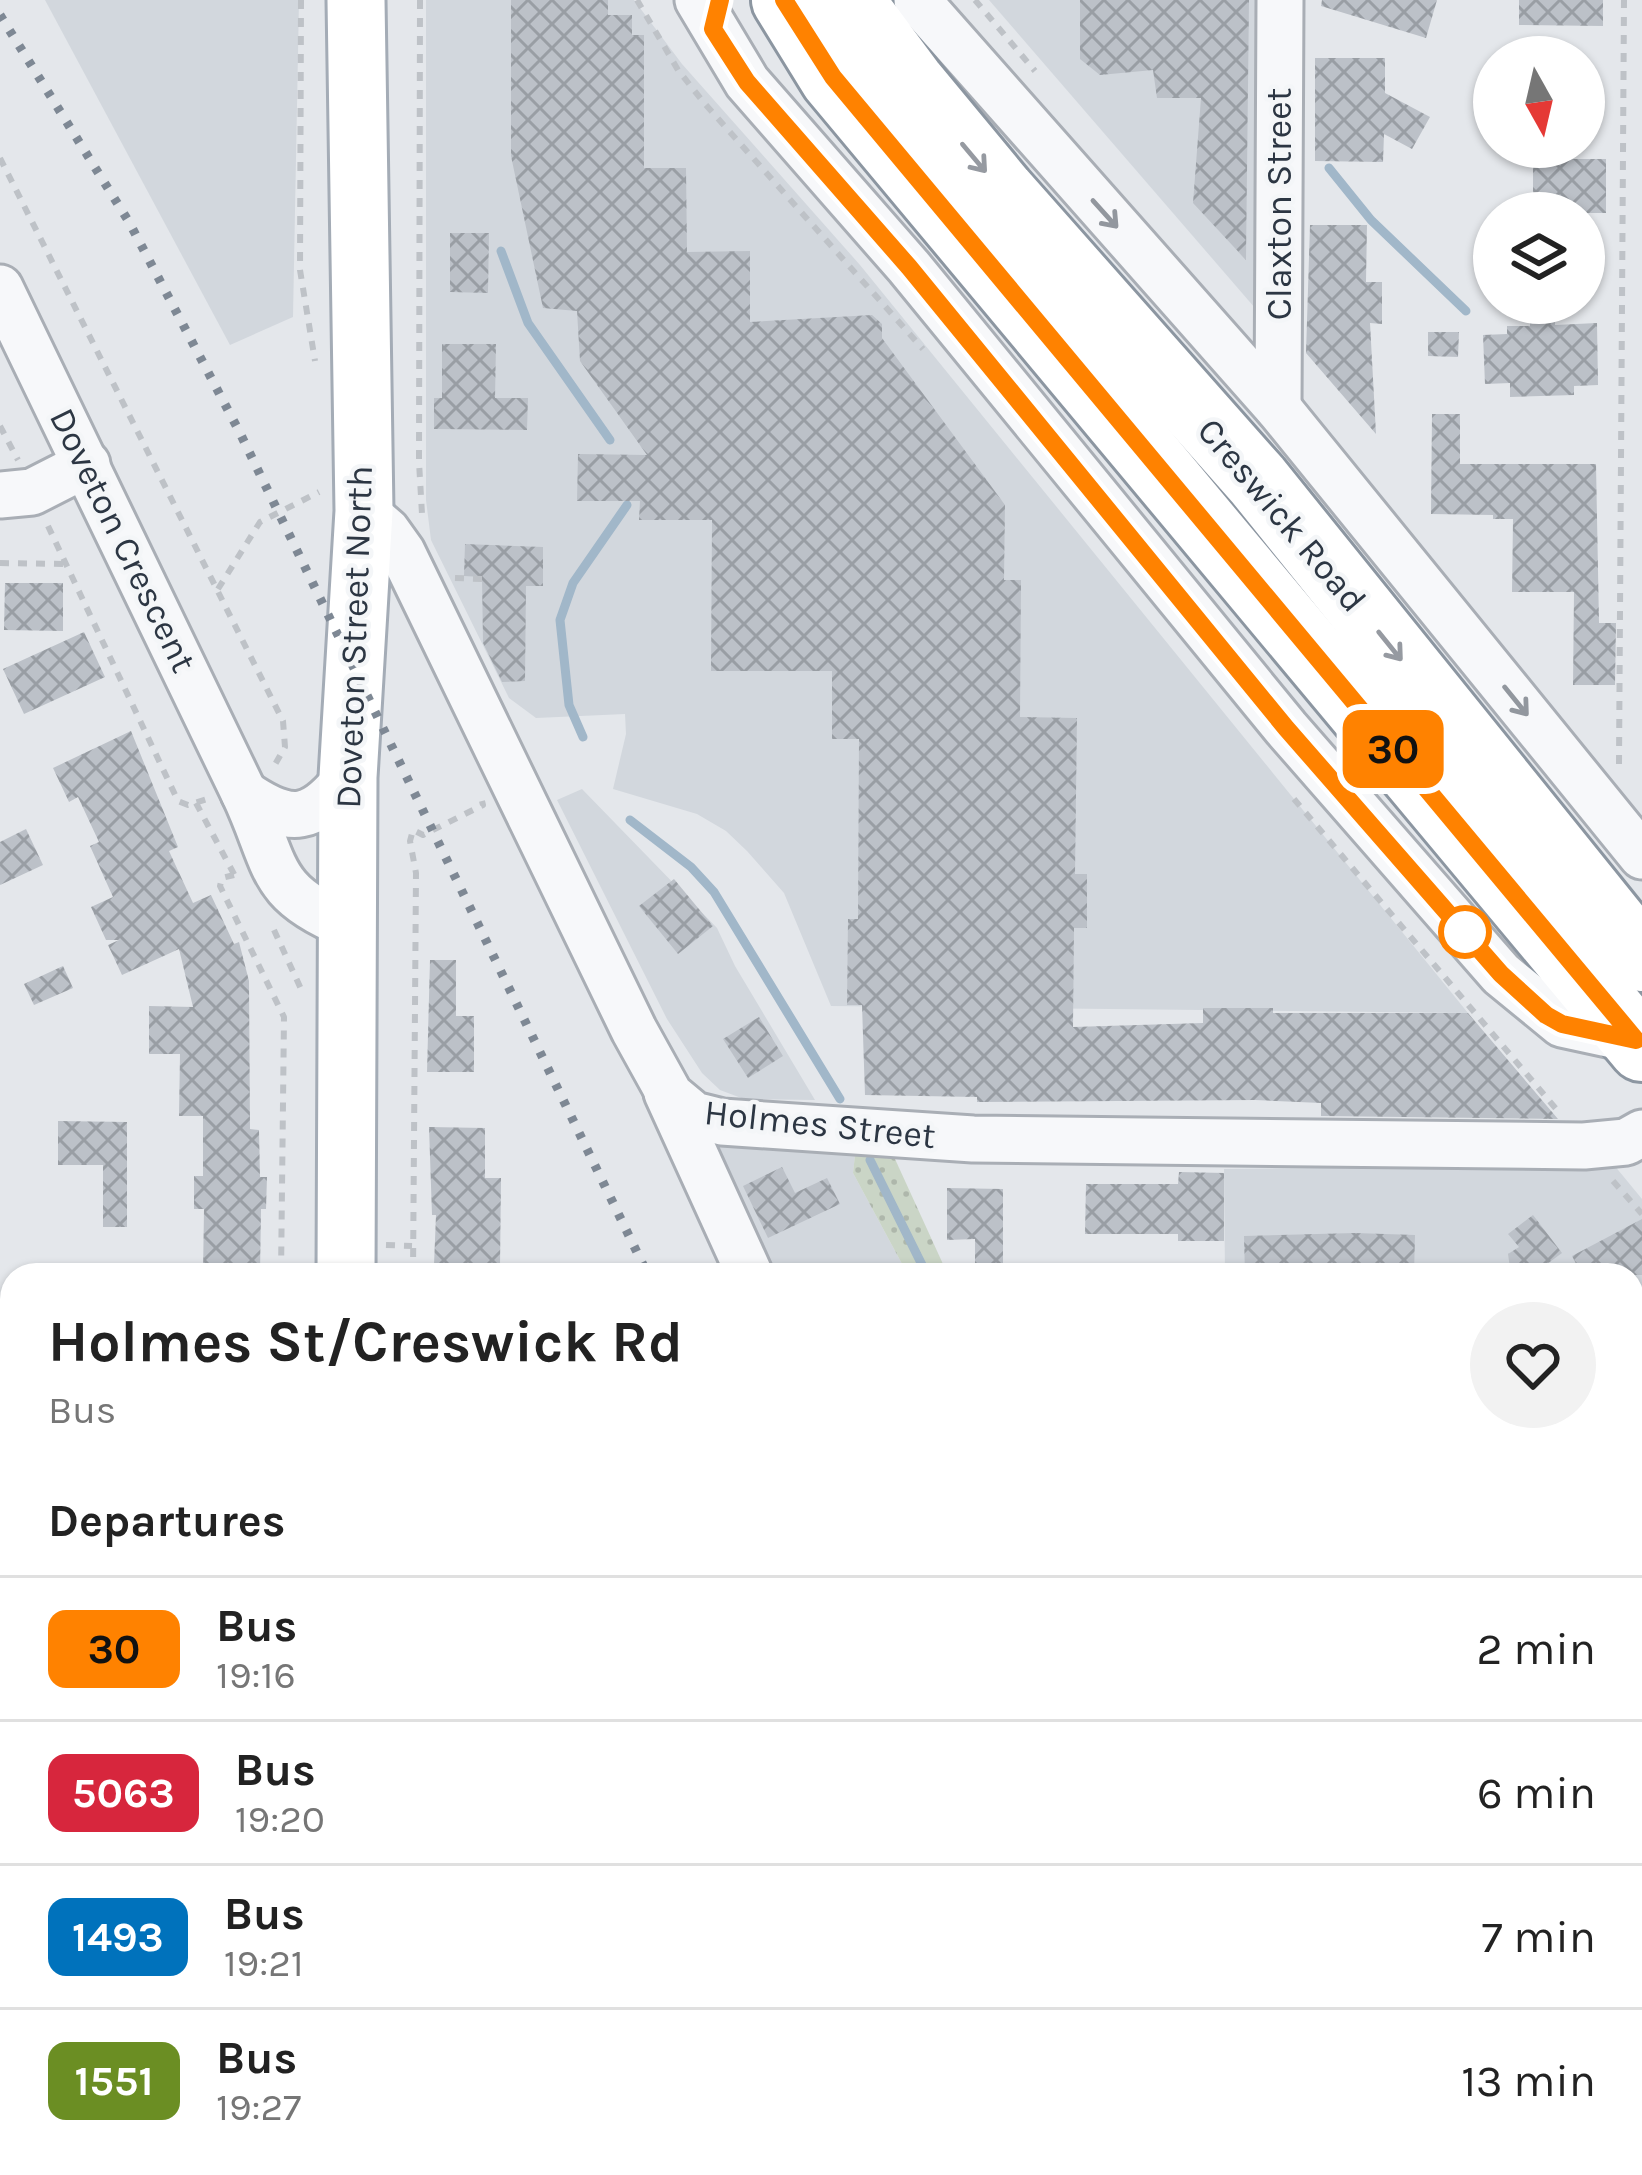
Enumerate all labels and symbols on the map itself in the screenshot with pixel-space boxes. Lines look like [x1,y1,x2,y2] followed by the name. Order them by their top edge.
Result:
[1473,36,1605,168] north arrow
[1258,88,1300,320] street label: Claxton Street
[959,142,987,173] one-way arrow
[1091,198,1118,229] one-way arrow
[41,401,205,679] street label: Doveton Crescent
[1189,410,1375,620] street label: Creswick Road
[327,465,381,809] street label: Doveton Street North
[1376,630,1403,662] one-way arrow
[1502,684,1529,716] one-way arrow
[1339,710,1447,788] line badge: 30
[1440,907,1490,957] unlabelled marker
[702,1091,938,1157] street label: Holmes Street

